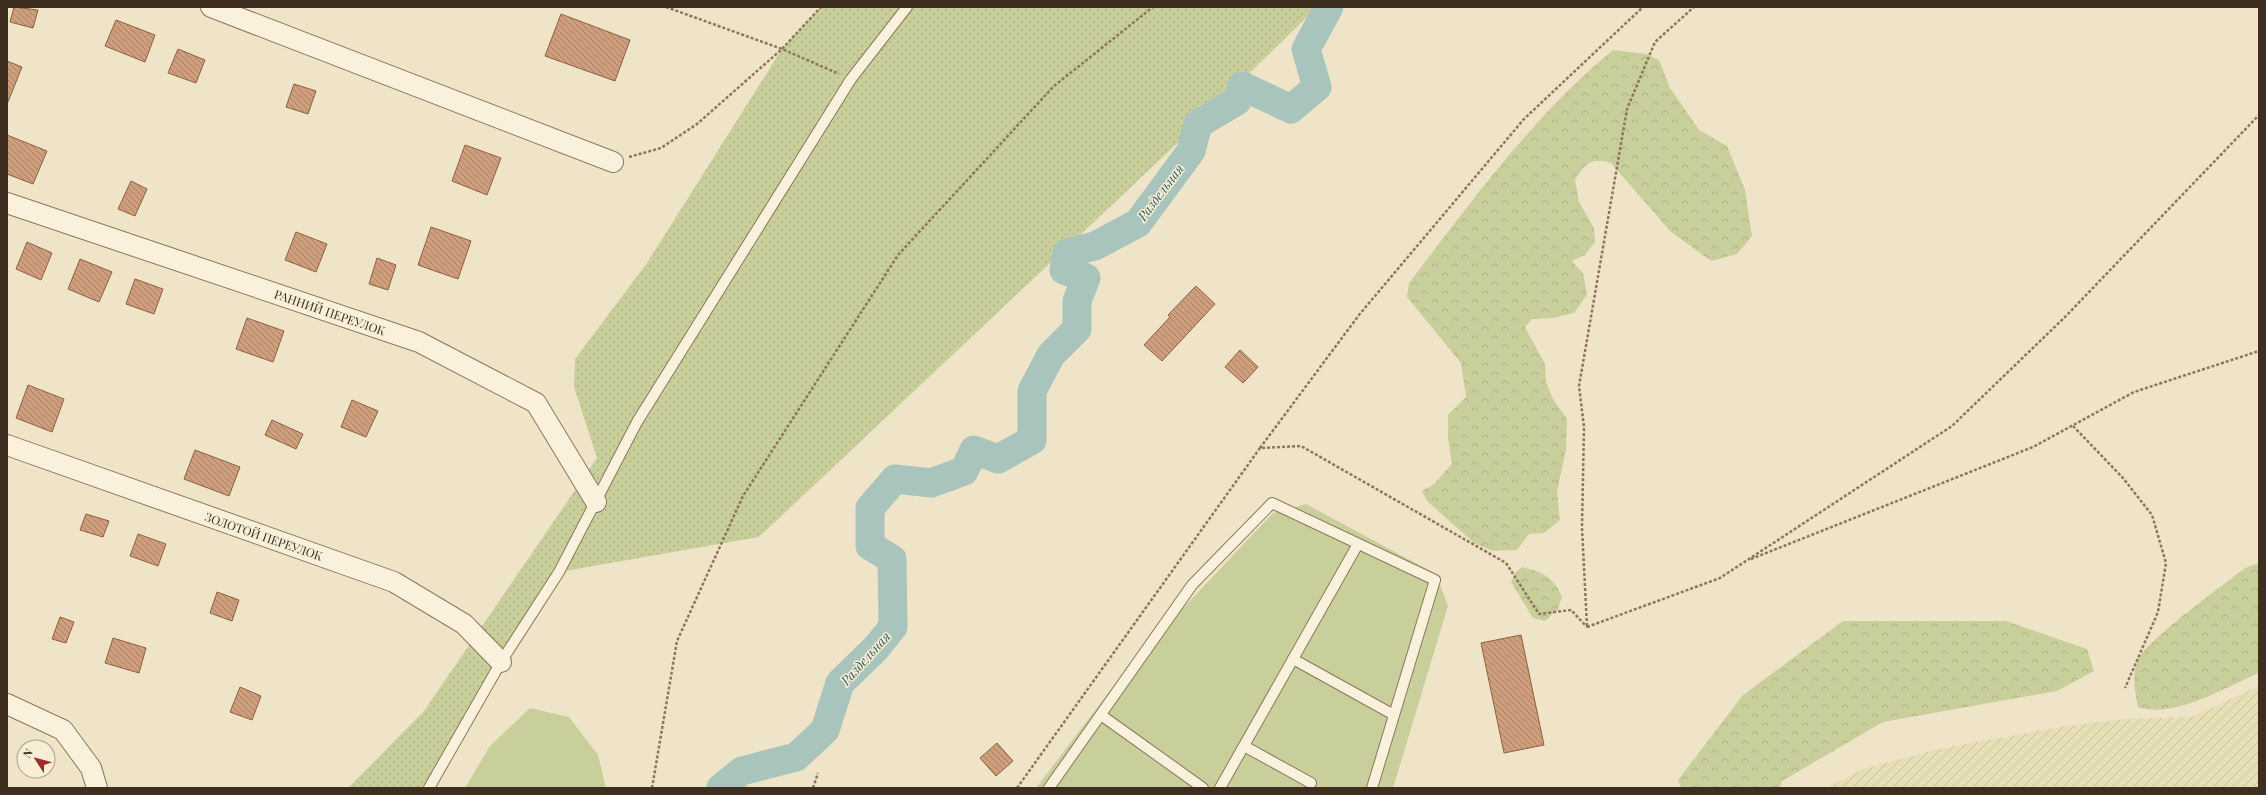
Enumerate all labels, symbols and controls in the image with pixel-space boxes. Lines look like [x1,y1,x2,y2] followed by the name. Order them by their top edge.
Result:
[1133,160,1187,224] water label: Раздельная
[272,285,388,339] street label: РАННИЙ ПЕРЕУЛОК
[203,508,325,564] street label: ЗОЛОТОЙ ПЕРЕУЛОК
[836,628,894,689] water label: Раздельная
[16,739,56,779] north arrow
[19,745,36,760] text: N

